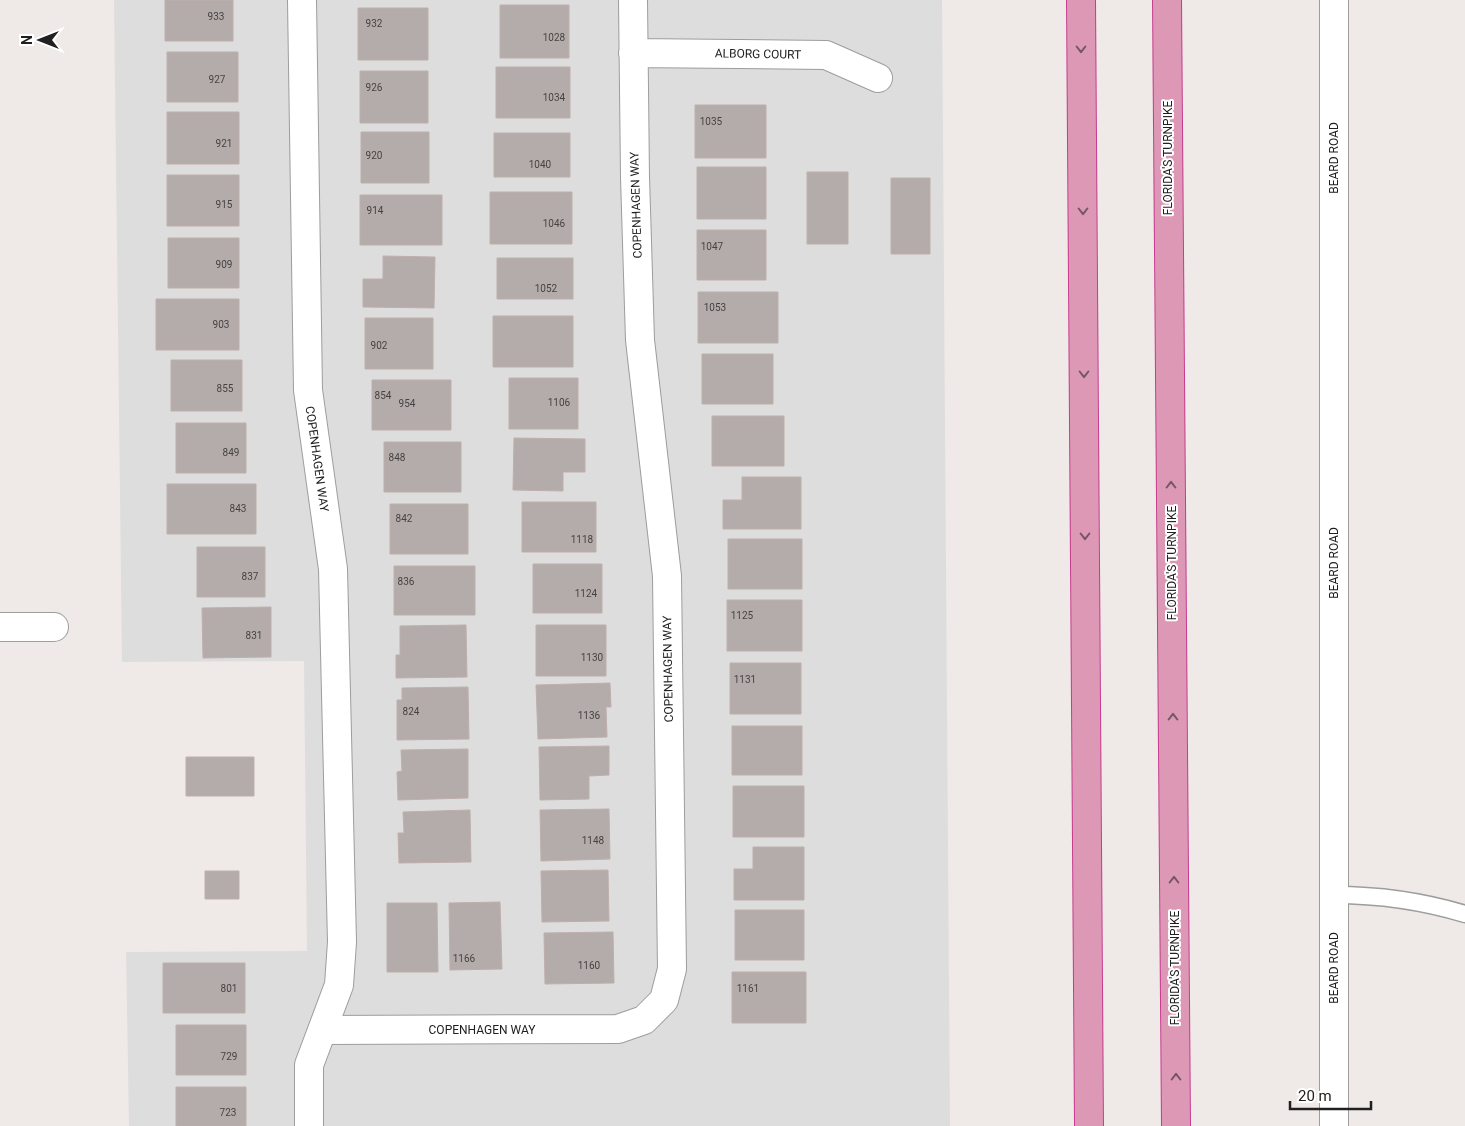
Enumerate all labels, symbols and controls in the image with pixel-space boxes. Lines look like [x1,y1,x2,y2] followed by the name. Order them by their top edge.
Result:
[208,11,224,22] house number: 933
[15,15,65,65] north arrow
[366,18,383,29] house number: 932
[543,32,566,43] house number: 1028
[19,35,35,45] text: N
[1076,45,1087,53] one-way arrow
[715,46,801,62] street label: ALBORG COURT
[209,74,226,85] house number: 927
[366,82,383,93] house number: 926
[543,92,566,103] house number: 1034
[1161,101,1175,215] street label: FLORIDA'S TURNPIKE
[700,116,723,127] house number: 1035
[1327,122,1341,194] street label: BEARD ROAD
[216,138,232,149] house number: 921
[366,150,383,161] house number: 920
[627,151,645,259] street label: COPENHAGEN WAY
[529,159,552,170] house number: 1040
[216,199,233,210] house number: 915
[367,205,384,216] house number: 914
[1078,208,1088,215] one-way arrow
[543,218,566,229] house number: 1046
[701,241,724,252] house number: 1047
[216,259,232,270] house number: 909
[535,283,558,294] house number: 1052
[704,302,726,313] house number: 1053
[213,319,229,330] house number: 903
[371,340,388,351] house number: 902
[1079,370,1089,378] one-way arrow
[217,383,234,394] house number: 855
[375,390,392,401] house number: 854
[548,397,571,408] house number: 1106
[399,398,416,409] house number: 954
[303,405,331,514] street label: COPENHAGEN WAY
[223,447,239,458] house number: 849
[389,452,406,463] house number: 848
[1166,481,1176,488] one-way arrow
[230,503,246,514] house number: 843
[1165,506,1179,620] street label: FLORIDA'S TURNPIKE
[396,513,413,524] house number: 842
[1327,527,1341,599] street label: BEARD ROAD
[1080,532,1090,540] one-way arrow
[571,534,594,545] house number: 1118
[242,571,259,582] house number: 837
[398,576,415,587] house number: 836
[575,588,598,599] house number: 1124
[731,610,754,621] house number: 1125
[660,615,676,723] street label: COPENHAGEN WAY
[246,630,262,641] house number: 831
[581,652,604,663] house number: 1130
[734,674,756,685] house number: 1131
[403,706,420,717] house number: 824
[578,710,601,721] house number: 1136
[1168,713,1178,721] one-way arrow
[582,835,605,846] house number: 1148
[1169,876,1179,884] one-way arrow
[1168,911,1182,1025] street label: FLORIDA'S TURNPIKE
[1327,932,1341,1004] street label: BEARD ROAD
[453,953,476,964] house number: 1166
[578,960,601,971] house number: 1160
[221,983,237,994] house number: 801
[737,983,759,994] house number: 1161
[429,1023,536,1037] street label: COPENHAGEN WAY
[221,1051,237,1062] house number: 729
[1171,1073,1181,1081] one-way arrow
[1290,1078,1371,1110] scale bar
[1298,1087,1332,1105] text: 20 m
[220,1107,236,1118] house number: 723

